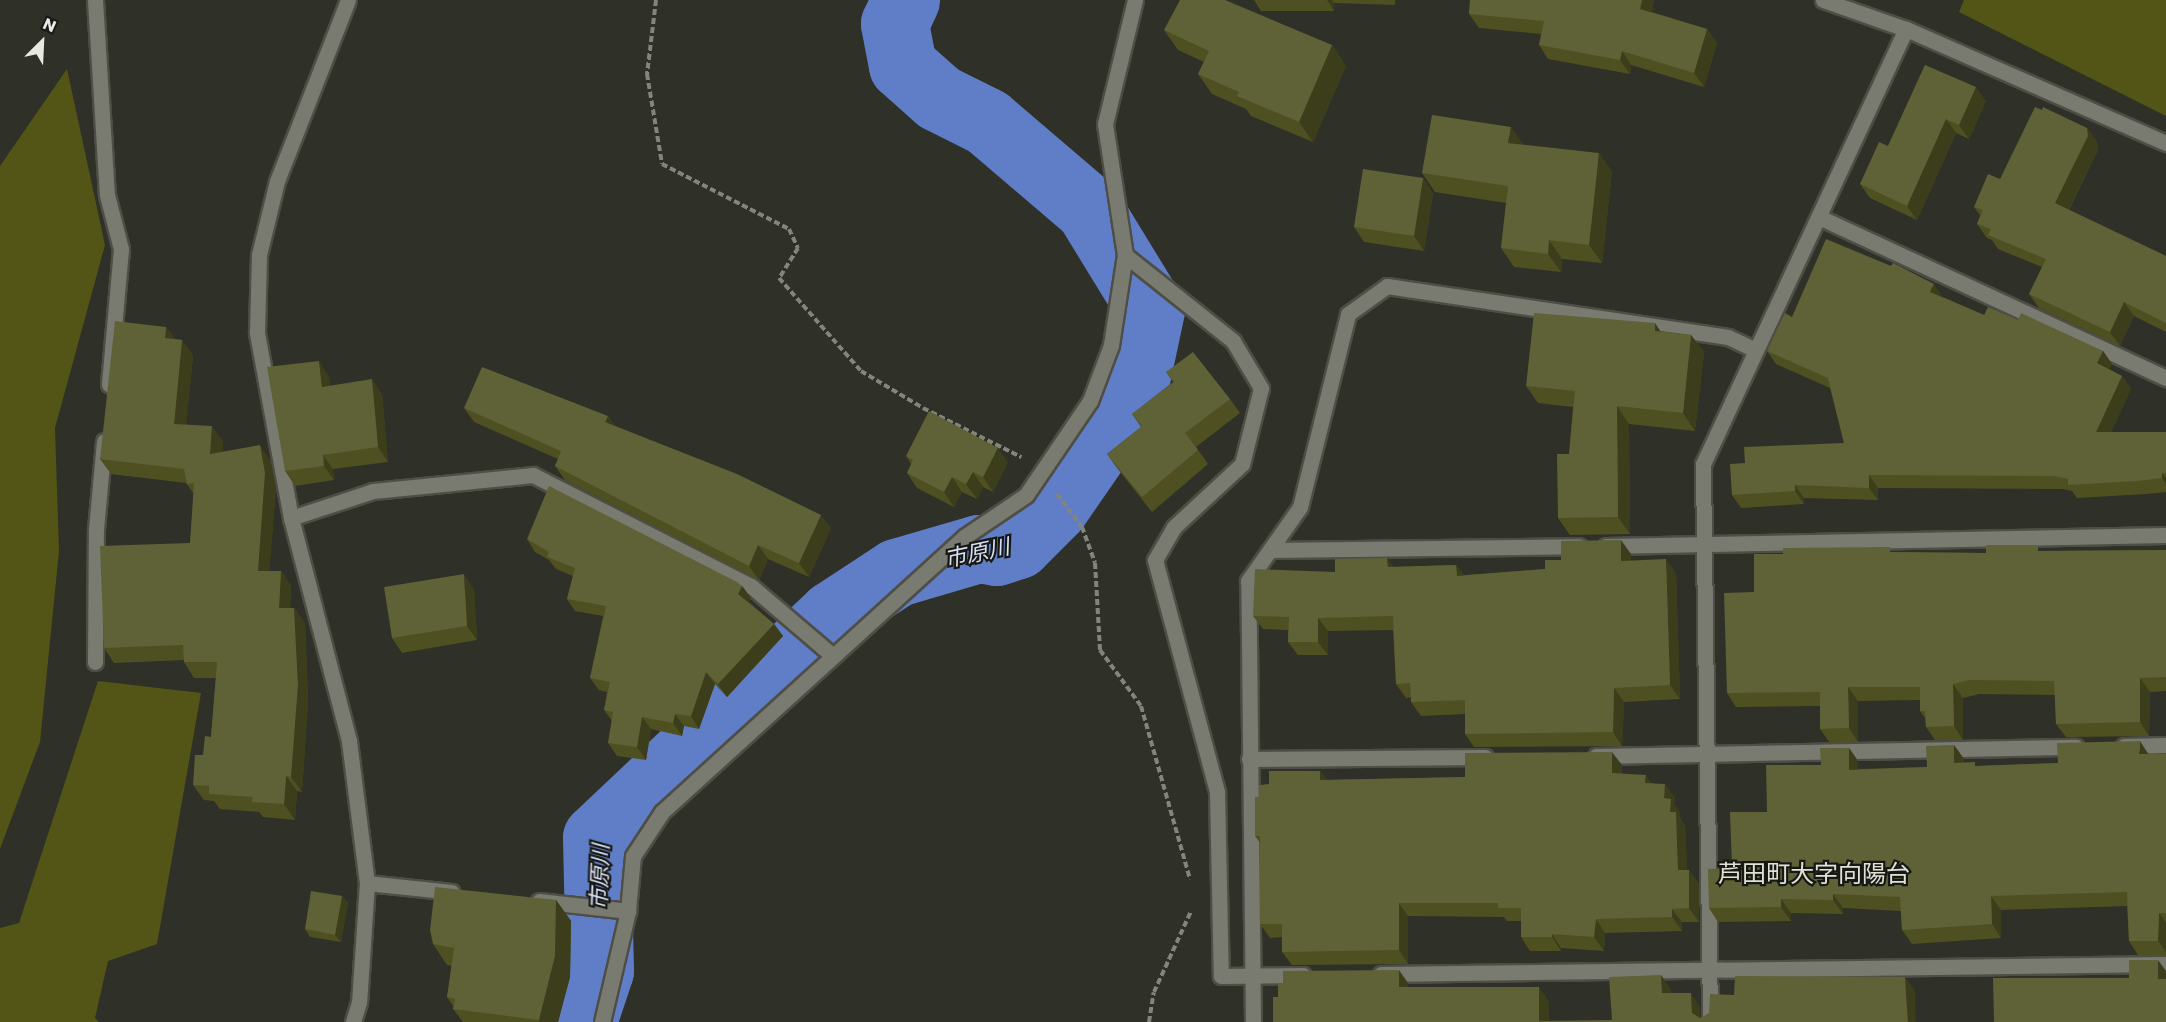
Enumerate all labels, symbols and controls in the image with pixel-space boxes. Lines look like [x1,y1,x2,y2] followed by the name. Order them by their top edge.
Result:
[12,12,72,72] north arrow
[39,12,60,38] text: N
[942,533,1012,573] water label: 市原川
[586,844,614,910] water label: 市原川
[1718,860,1910,888] district label: 芦田町大字向陽台

